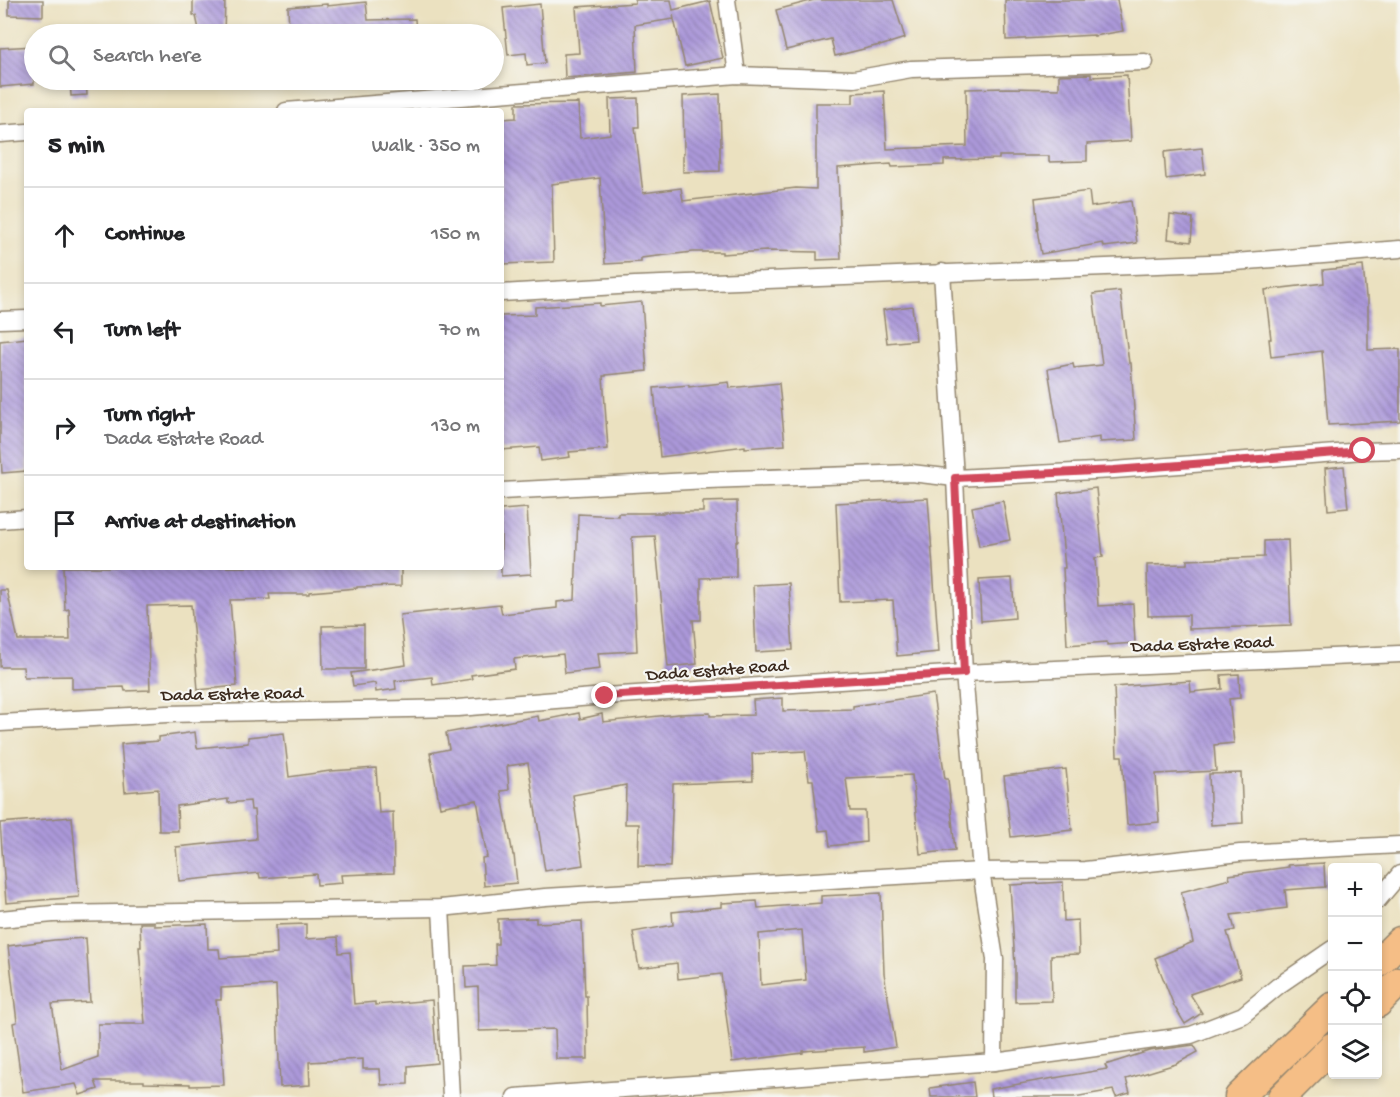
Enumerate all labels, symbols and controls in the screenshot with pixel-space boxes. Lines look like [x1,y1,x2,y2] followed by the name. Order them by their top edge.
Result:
[24,24,504,90] search box
[45,41,78,74] icon: search
[93,44,201,70] text: Search here
[48,132,104,163] text: 5 min
[372,136,480,159] text: Walk · 350 m
[48,219,81,252] icon: ahead
[105,222,185,248] text: Continue
[431,224,480,247] text: 150 m
[48,315,81,348] icon: left
[105,318,179,344] text: Turn left
[439,320,480,343] text: 70 m
[105,403,193,429] text: Turn right
[48,411,81,444] icon: right
[431,416,480,439] text: 130 m
[105,429,263,452] text: Dada Estate Road
[1349,437,1375,463] route start
[48,507,81,540] icon: arrive
[105,510,295,536] text: Arrive at destination
[1130,632,1275,659] street label: Dada Estate Road
[645,656,790,687] street label: Dada Estate Road
[591,682,617,708] route end
[160,684,305,707] street label: Dada Estate Road
[1328,863,1382,1079] map controls
[1328,863,1382,917] button: +
[1328,917,1382,971] button: −
[1328,971,1382,1025] button: locate
[1328,1025,1382,1079] button: layers

